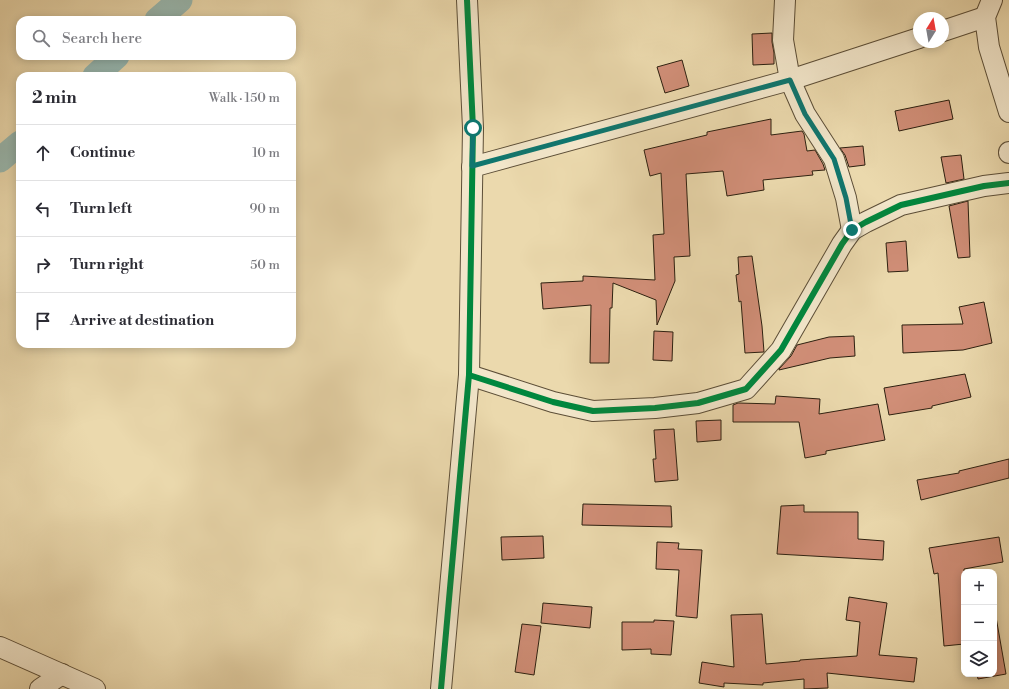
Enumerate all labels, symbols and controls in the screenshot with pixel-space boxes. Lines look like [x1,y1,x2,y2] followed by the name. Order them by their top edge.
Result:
[913,12,949,48] north arrow
[16,16,296,60] search box
[30,27,52,49] icon: search
[62,29,142,48] text: Search here
[32,87,77,109] text: 2 min
[209,90,280,106] text: Walk · 150 m
[464,119,482,137] route start
[32,142,54,164] icon: ahead
[70,143,135,162] text: Continue
[252,145,280,161] text: 10 m
[32,198,54,220] icon: left
[70,199,132,218] text: Turn left
[249,201,280,217] text: 90 m
[843,221,861,239] route end
[32,254,54,276] icon: right
[70,255,144,274] text: Turn right
[250,257,280,273] text: 50 m
[32,310,54,332] icon: arrive
[70,311,214,330] text: Arrive at destination
[961,569,997,677] map controls
[961,569,997,605] button: +
[961,605,997,641] button: −
[961,641,997,677] button: layers

